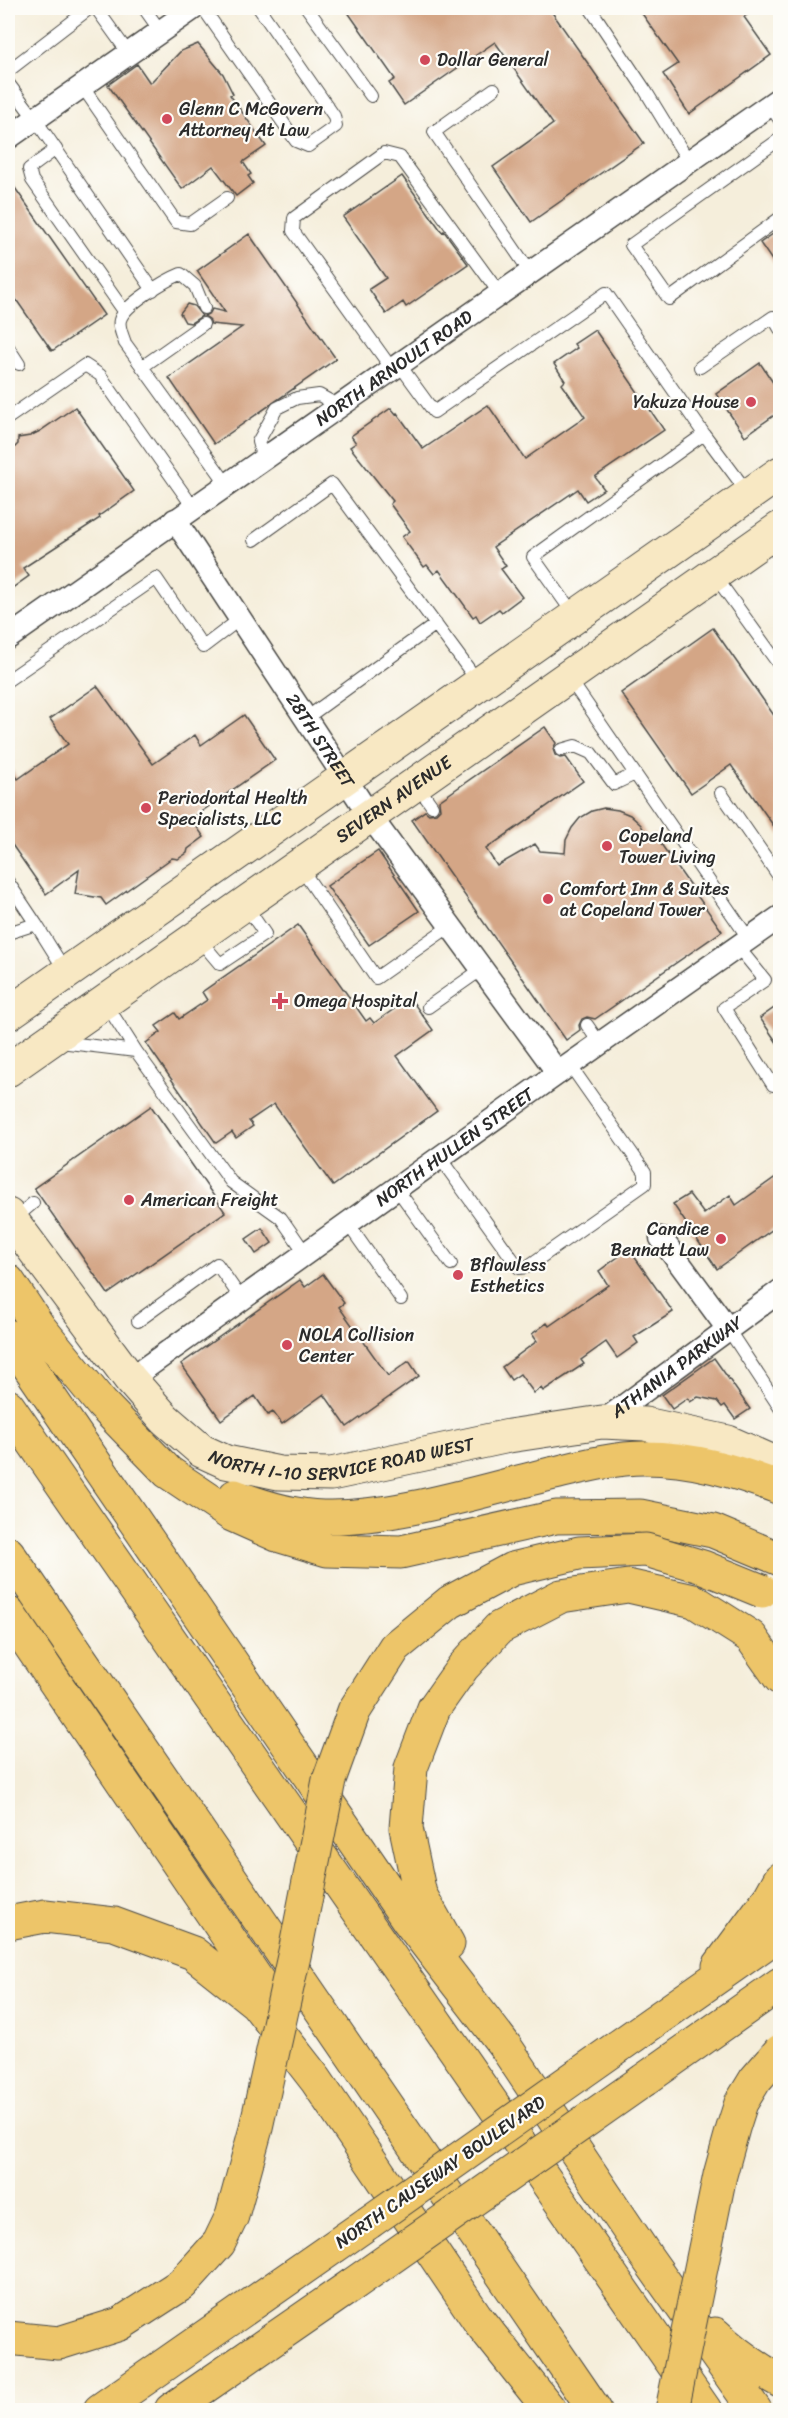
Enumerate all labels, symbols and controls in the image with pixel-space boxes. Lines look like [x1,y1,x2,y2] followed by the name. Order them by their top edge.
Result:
[437,44,550,76] place label: Dollar General
[418,53,432,67] marker: Dollar General
[178,93,324,146] place label: Glenn C McGovern Attorney At Law
[160,112,174,126] marker: Glenn C McGovern Attorney At Law
[308,301,480,435] street label: NORTH ARNOULT ROAD
[633,386,739,418] place label: Yakuza House
[744,395,758,409] marker: Yakuza House
[277,686,364,795] street label: 28TH STREET
[328,746,459,852] street label: SEVERN AVENUE
[158,782,307,835] place label: Periodontal Health Specialists, LLC
[139,801,153,815] marker: Periodontal Health Specialists, LLC
[619,820,716,873] place label: Copeland Tower Living
[600,839,614,853] marker: Copeland Tower Living
[560,873,730,926] place label: Comfort Inn & Suites at Copeland Tower
[541,892,555,906] marker: Comfort Inn & Suites at Copeland Tower
[294,985,418,1017] place label: Omega Hospital
[271,992,289,1010] marker: Omega Hospital
[368,1078,542,1215] street label: NORTH HULLEN STREET
[140,1184,279,1216] place label: American Freight
[122,1193,136,1207] marker: American Freight
[611,1213,710,1266] place label: Candice Bennatt Law
[714,1232,728,1246] marker: Candice Bennatt Law
[470,1249,547,1302] place label: Bflawless Esthetics
[451,1268,465,1282] marker: Bflawless Esthetics
[603,1307,751,1427] street label: ATHANIA PARKWAY
[299,1319,414,1372] place label: NOLA Collision Center
[280,1338,294,1352] marker: NOLA Collision Center
[203,1428,478,1490] street label: NORTH I-10 SERVICE ROAD WEST
[328,2087,552,2257] street label: NORTH CAUSEWAY BOULEVARD

